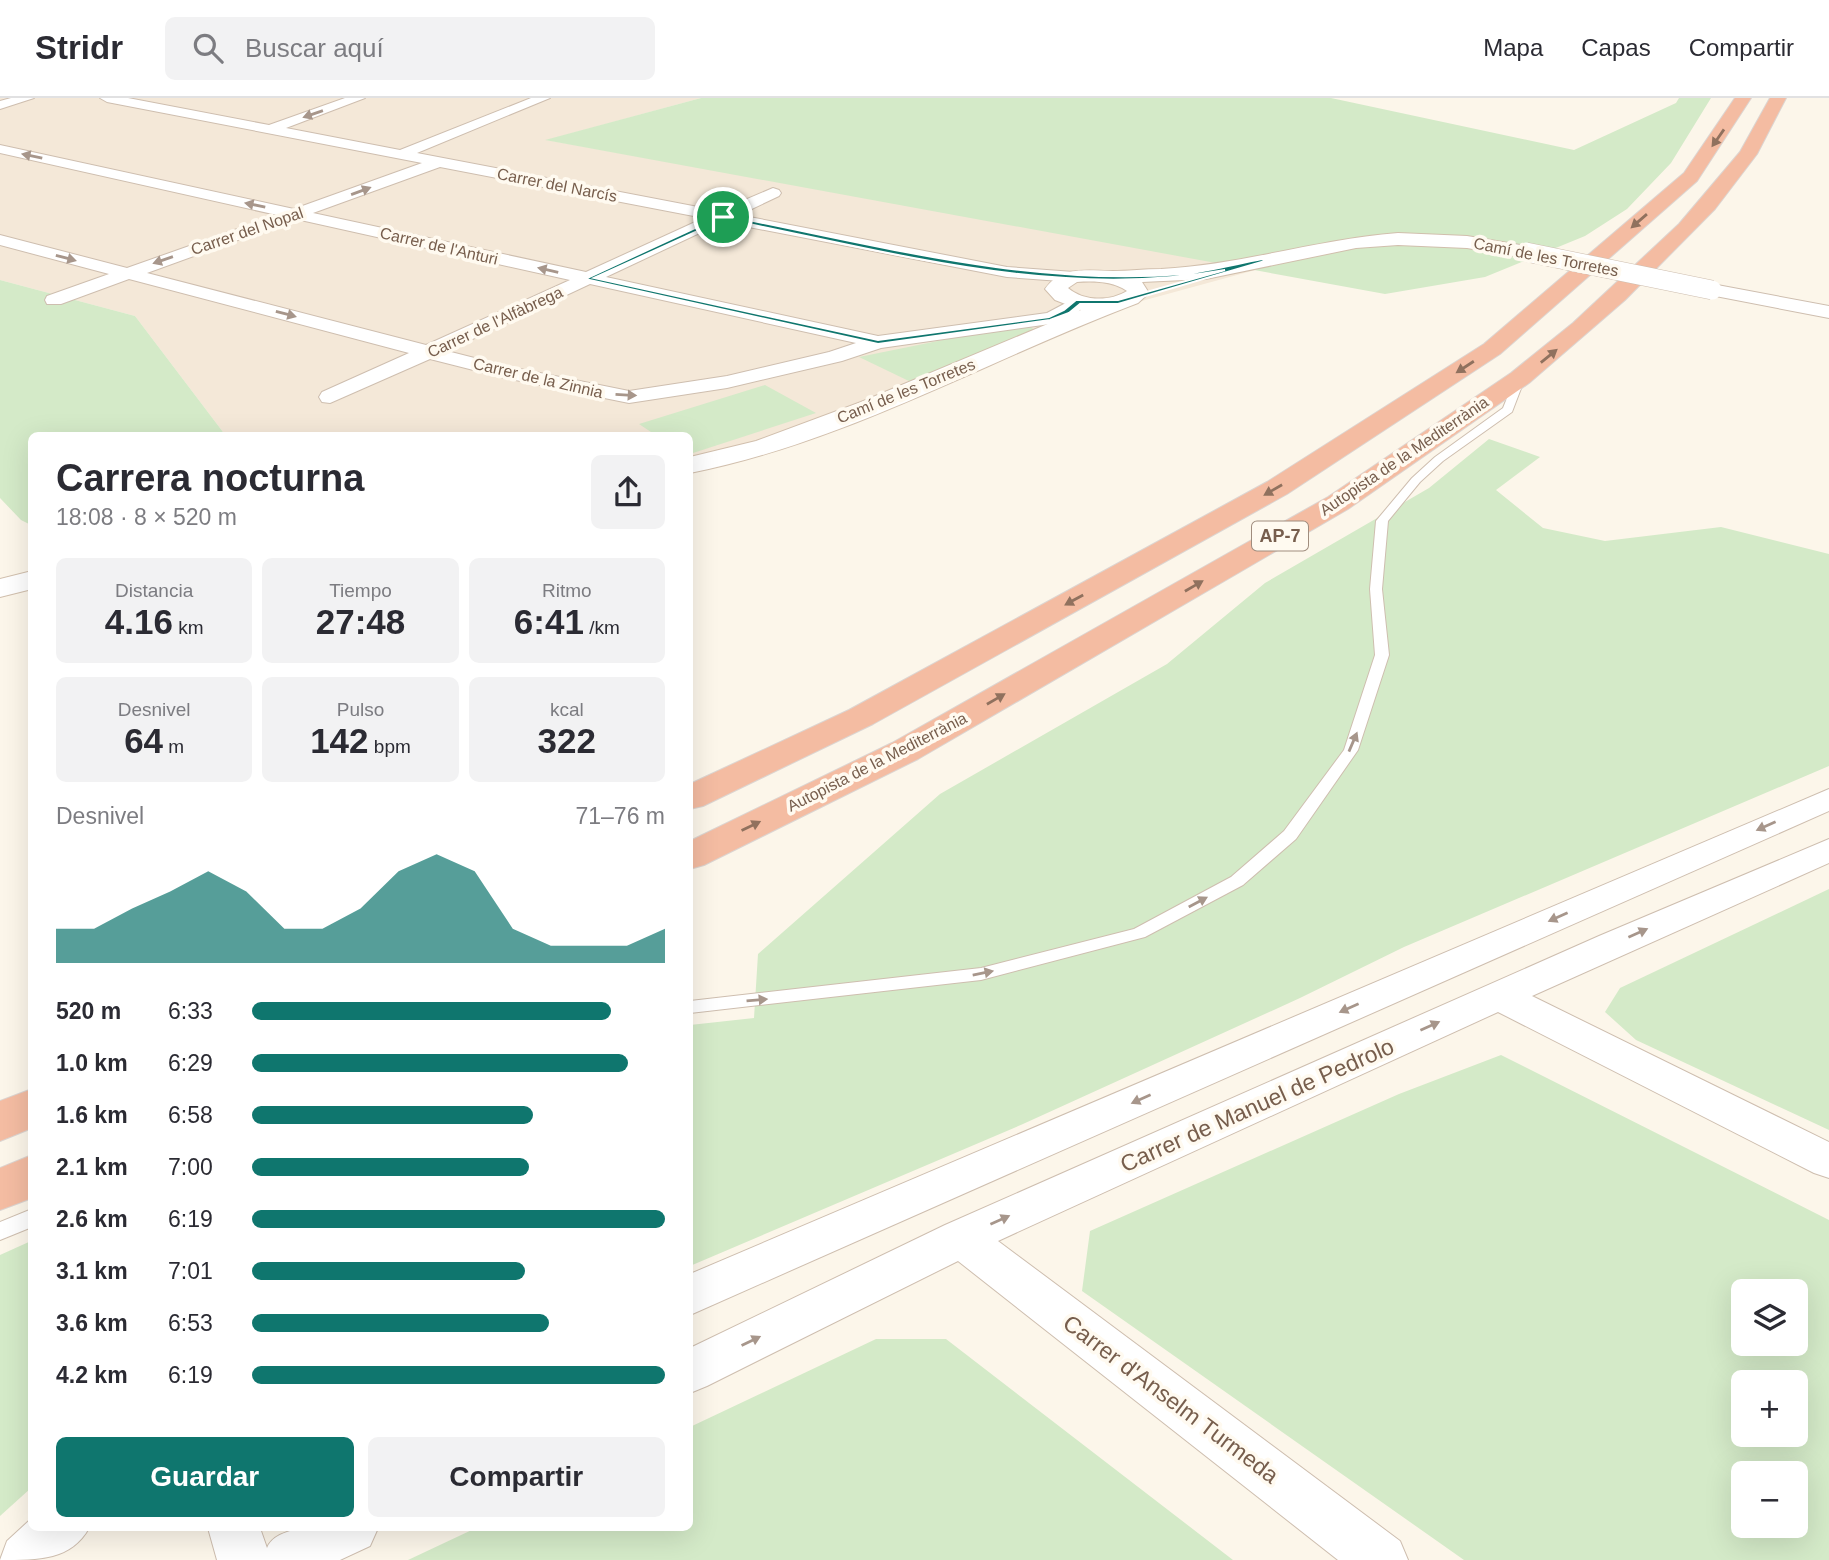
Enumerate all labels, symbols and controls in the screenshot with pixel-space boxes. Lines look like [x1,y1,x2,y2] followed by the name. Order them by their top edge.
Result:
[165,17,655,80] search box
[35,29,123,66] text: Stridr
[189,29,227,67] icon: search
[245,33,384,63] text: Buscar aquí
[1483,34,1543,61] text: Mapa
[1581,34,1651,61] text: Capas
[1689,34,1794,61] text: Compartir
[302,109,323,120] one-way arrow
[1711,129,1725,147] one-way arrow
[21,150,43,161] one-way arrow
[496,165,618,205] street label: Carrer del Narcís
[351,185,372,196] one-way arrow
[693,187,753,247] pin
[704,198,742,236] icon: arrive
[244,199,266,210] one-way arrow
[189,204,305,258] street label: Carrer del Nopal
[1630,213,1647,228] one-way arrow
[378,224,500,268] street label: Carrer de l'Anturi
[1472,235,1620,279] street label: Camí de les Torretes
[55,253,77,264] one-way arrow
[152,255,173,266] one-way arrow
[537,264,559,275] one-way arrow
[425,283,565,361] street label: Carrer de l'Alfàbrega
[275,309,297,320] one-way arrow
[1540,348,1558,364] one-way arrow
[472,355,605,401] street label: Carrer de la Zinnia
[835,356,977,426] street label: Camí de les Torretes
[1455,361,1475,374] one-way arrow
[615,390,637,401] one-way arrow
[1317,393,1491,519] street label: Autopista de la Mediterrània
[591,455,665,529] button: share
[56,457,364,499] text: Carrera nocturna
[1264,484,1283,496] one-way arrow
[56,504,237,530] text: 18:08 · 8 × 520 m
[1252,522,1308,550] road number: AP-7
[115,580,193,601] text: Distancia
[329,580,392,601] text: Tiempo
[542,580,592,601] text: Ritmo
[1184,580,1203,592] one-way arrow
[1064,594,1084,606] one-way arrow
[105,602,173,641] text: 4.16
[316,602,405,641] text: 27:48
[514,602,584,641] text: 6:41
[173,617,204,638] text: km
[584,617,620,638] text: /km
[987,693,1006,705] one-way arrow
[118,699,191,720] text: Desnivel
[337,699,384,720] text: Pulso
[550,699,584,720] text: kcal
[784,709,970,815] street label: Autopista de la Mediterrània
[124,721,163,760] text: 64
[310,721,369,760] text: 142
[538,721,596,760] text: 322
[1347,732,1359,752] one-way arrow
[163,736,184,757] text: m
[369,736,411,757] text: bpm
[56,803,144,829] text: Desnivel
[575,803,665,829] text: 71–76 m
[741,820,761,831] one-way arrow
[1756,821,1777,832] one-way arrow
[1188,896,1208,908] one-way arrow
[1548,911,1568,923] one-way arrow
[1628,928,1649,939] one-way arrow
[972,967,994,978] one-way arrow
[747,994,769,1005] one-way arrow
[56,998,121,1024] text: 520 m
[168,998,213,1024] text: 6:33
[1339,1003,1360,1014] one-way arrow
[1420,1020,1441,1031] one-way arrow
[1116,1033,1398,1177] street label: Carrer de Manuel de Pedrolo
[56,1050,128,1076] text: 1.0 km
[168,1050,213,1076] text: 6:29
[1131,1093,1151,1105] one-way arrow
[56,1102,128,1128] text: 1.6 km
[168,1102,213,1128] text: 6:58
[56,1154,128,1180] text: 2.1 km
[168,1154,213,1180] text: 7:00
[56,1206,128,1232] text: 2.6 km
[168,1206,213,1232] text: 6:19
[990,1214,1010,1226] one-way arrow
[56,1258,128,1284] text: 3.1 km
[168,1258,213,1284] text: 7:01
[1731,1279,1808,1538] map controls
[1731,1279,1808,1356] button: layers
[56,1310,128,1336] text: 3.6 km
[168,1310,213,1336] text: 6:53
[1058,1310,1284,1489] street label: Carrer d'Anselm Turmeda
[741,1335,761,1346] one-way arrow
[56,1362,128,1388] text: 4.2 km
[168,1362,213,1388] text: 6:19
[1731,1370,1808,1447] button: +
[56,1437,354,1517] button: Guardar
[368,1437,665,1517] button: Compartir
[1731,1461,1808,1538] button: −

